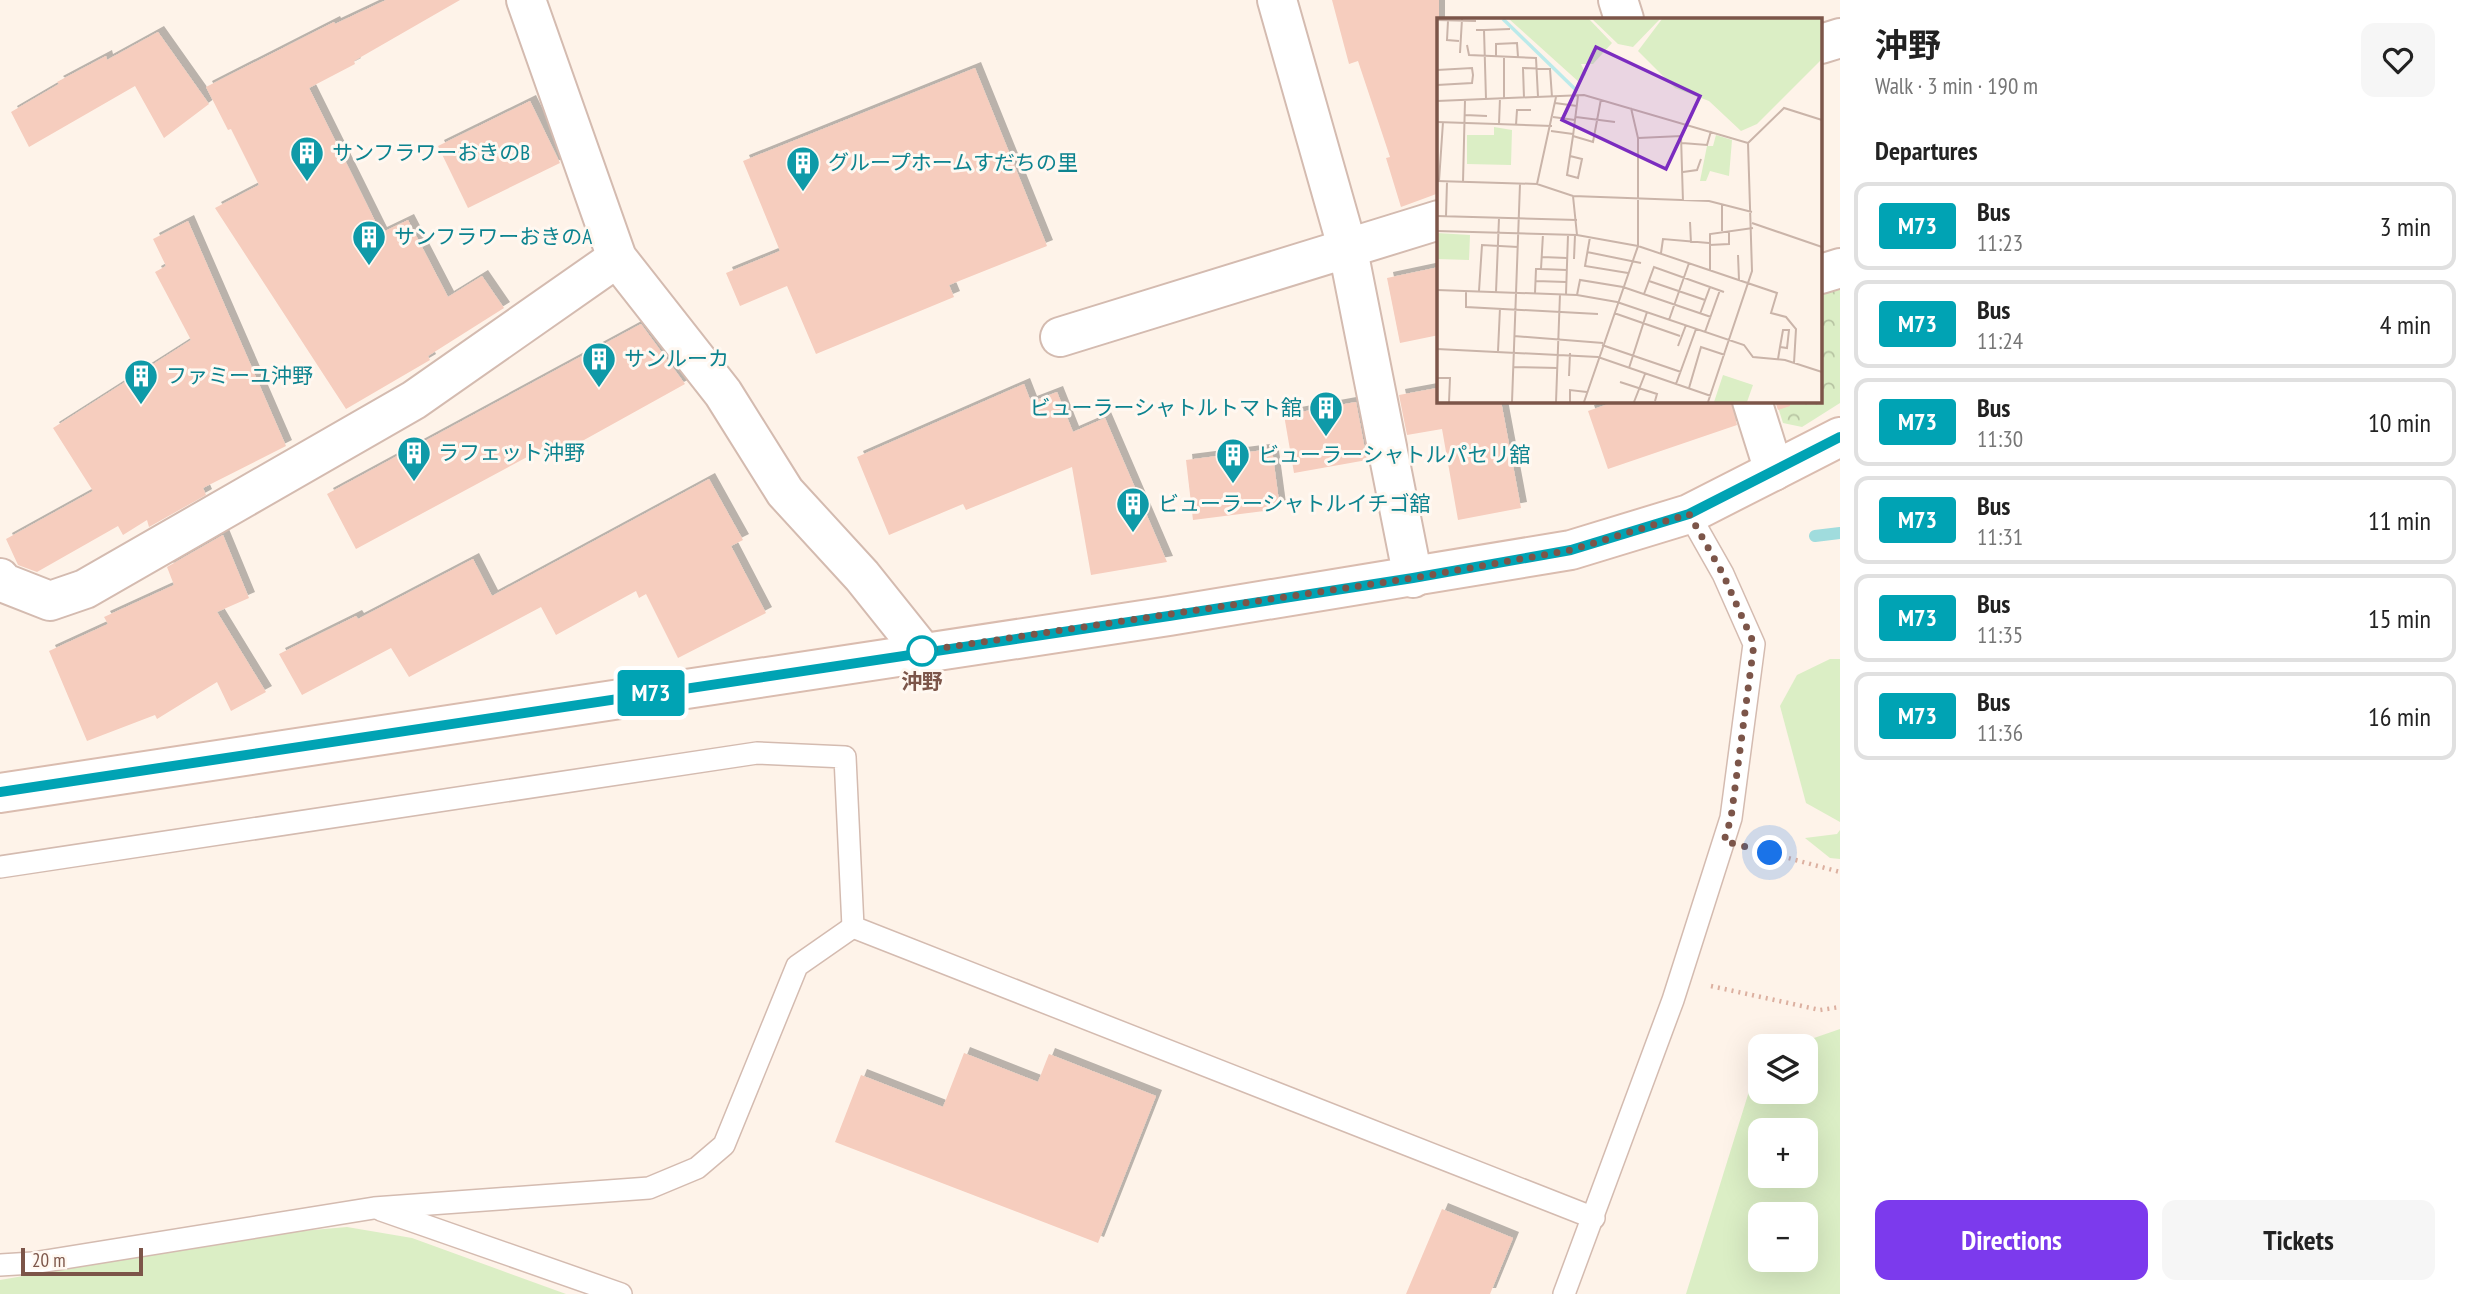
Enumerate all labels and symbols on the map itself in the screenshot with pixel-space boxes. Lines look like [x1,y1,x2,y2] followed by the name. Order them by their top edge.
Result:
[1437,18,1822,402] inset map
[288,134,326,183] building icon: サンフラワーおきのB
[332,139,530,166] place label: サンフラワーおきのB
[784,144,822,193] building icon: グループホームすだちの里
[828,149,1078,176] place label: グループホームすだちの里
[350,218,388,267] building icon: サンフラワーおきのA
[394,223,592,250] place label: サンフラワーおきのA
[580,340,618,389] building icon: サンルーカ
[624,345,729,372] place label: サンルーカ
[122,357,160,406] building icon: ファミーユ沖野
[166,362,313,389] place label: ファミーユ沖野
[1307,389,1345,438] building icon: ビューラーシャトルトマト舘
[1029,394,1302,421] place label: ビューラーシャトルトマト舘
[395,434,433,483] building icon: ラフェット沖野
[1214,436,1252,485] building icon: ビューラーシャトルパセリ舘
[438,439,585,466] place label: ラフェット沖野
[1258,441,1531,468] place label: ビューラーシャトルパセリ舘
[1114,485,1152,534] building icon: ビューラーシャトルイチゴ舘
[1158,490,1431,517] place label: ビューラーシャトルイチゴ舘
[907,636,937,666] marker: 沖野
[901,668,943,695] place label: 沖野
[611,670,691,716] line badge: M73
[1752,835,1787,870] your location
[21,1245,144,1277] scale bar

